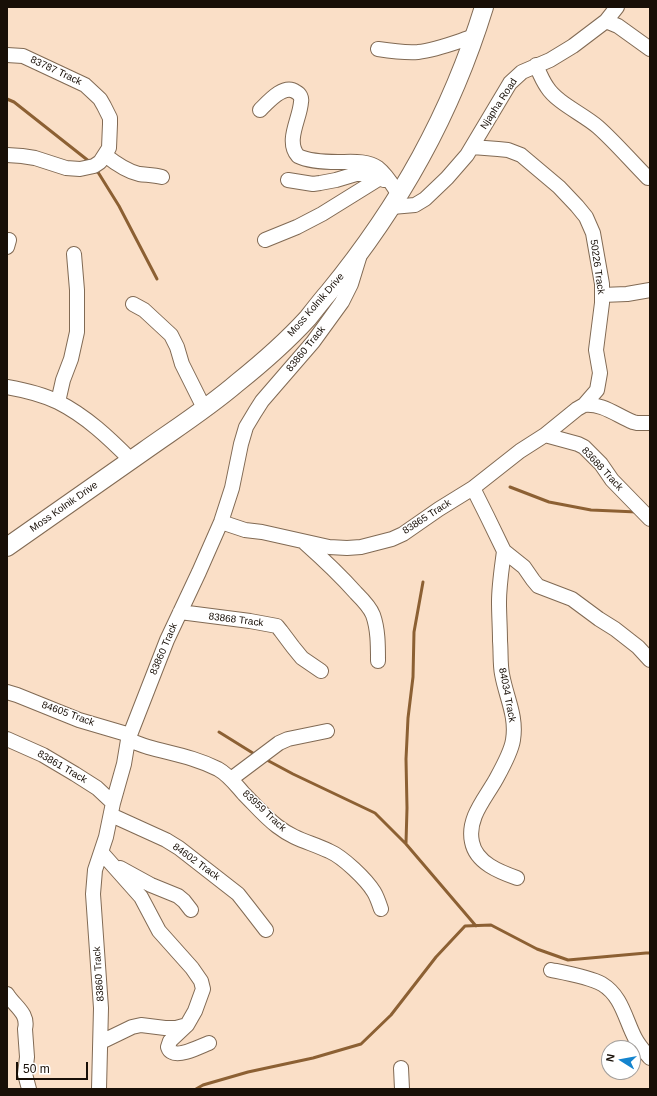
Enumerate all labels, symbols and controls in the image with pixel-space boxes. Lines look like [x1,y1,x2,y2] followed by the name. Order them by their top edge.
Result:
[28,54,84,88] street label: 83787 Track
[478,76,520,132] street label: Njapha Road
[587,239,607,295] street label: 50226 Track
[285,271,347,339] street label: Moss Kolnik Drive
[284,324,328,374] street label: 83860 Track
[579,445,625,493] street label: 83688 Track
[28,479,100,535] street label: Moss Kolnik Drive
[401,497,453,537] street label: 83865 Track
[208,611,264,629] street label: 83868 Track
[148,621,180,677] street label: 83860 Track
[496,667,518,723] street label: 84034 Track
[40,699,96,729] street label: 84605 Track
[35,748,89,786] street label: 83861 Track
[240,788,288,834] street label: 83959 Track
[170,841,222,883] street label: 84602 Track
[91,946,107,1002] street label: 83860 Track
[601,1040,641,1080] north arrow
[604,1053,617,1063] text: N
[18,1054,90,1080] scale bar
[23,1062,50,1076] text: 50 m

